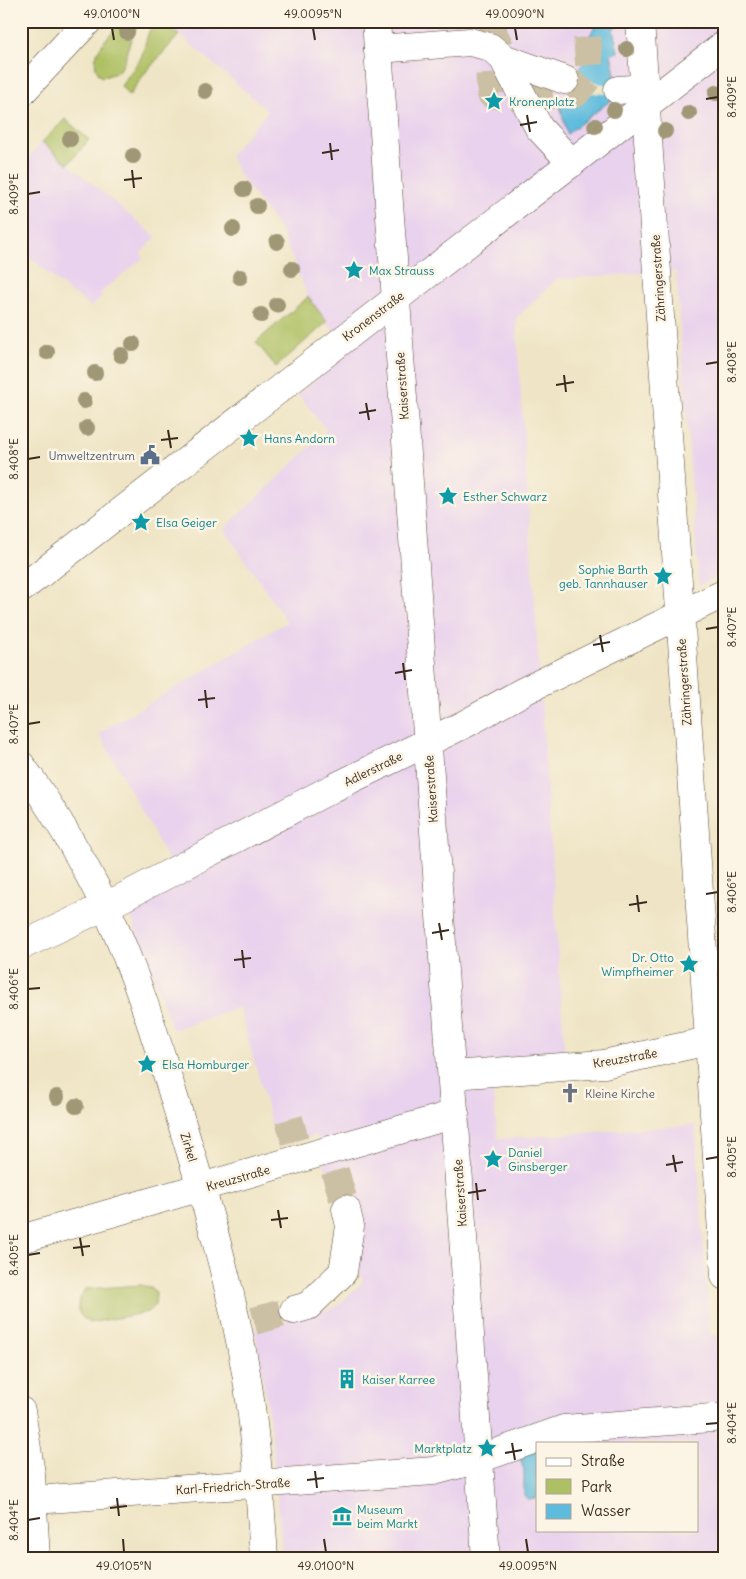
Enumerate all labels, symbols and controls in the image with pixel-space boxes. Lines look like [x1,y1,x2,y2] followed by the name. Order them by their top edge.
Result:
[84,6,140,21] text: 49.0100°N
[284,6,342,21] text: 49.0095°N
[486,6,544,21] text: 49.0090°N
[724,76,739,118] text: 8.409°E
[483,90,505,112] place icon: Kronenplatz
[509,94,575,109] place label: Kronenplatz
[6,173,21,215] text: 8.409°E
[647,234,669,322] street label: Zähringerstraße
[343,259,365,281] place icon: Max Strauss
[369,263,434,278] place label: Max Strauss
[339,288,407,344] street label: Kronenstraße
[724,341,739,383] text: 8.408°E
[392,352,412,420] street label: Kaiserstraße
[238,427,260,449] place icon: Hans Andorn
[264,431,335,446] place label: Hans Andorn
[6,438,21,480] text: 8.408°E
[139,444,161,466] public building icon: Umweltzentrum
[49,448,135,463] place label: Umweltzentrum
[437,485,459,507] place icon: Esther Schwarz
[463,489,548,504] place label: Esther Schwarz
[130,511,152,533] place icon: Elsa Geiger
[156,515,217,530] place label: Elsa Geiger
[559,562,648,591] place label: Sophie Barth geb. Tannhauser
[652,565,674,587] place icon: Sophie Barth geb. Tannhauser
[724,607,739,647] text: 8.407°E
[673,638,695,726] street label: Zähringerstraße
[6,704,21,744] text: 8.407°E
[341,748,405,790] street label: Adlerstraße
[421,755,441,823] street label: Kaiserstraße
[724,871,739,913] text: 8.406°E
[601,950,674,979] place label: Dr. Otto Wimpfheimer
[678,953,700,975] place icon: Dr. Otto Wimpfheimer
[6,968,21,1010] text: 8.406°E
[592,1045,658,1071] street label: Kreuzstraße
[136,1053,158,1075] place icon: Elsa Homburger
[162,1057,249,1072] place label: Elsa Homburger
[559,1082,581,1104] church icon: Kleine Kirche
[585,1086,655,1101] place label: Kleine Kirche
[178,1131,200,1163] street label: Zirkel
[724,1136,739,1178] text: 8.405°E
[508,1145,568,1174] place label: Daniel Ginsberger
[482,1148,504,1170] place icon: Daniel Ginsberger
[450,1159,470,1227] street label: Kaiserstraße
[205,1162,271,1194] street label: Kreuzstraße
[6,1234,21,1276] text: 8.405°E
[336,1368,358,1390] building icon: Kaiser Karree
[362,1372,435,1387] place label: Kaiser Karree
[724,1402,739,1444] text: 8.404°E
[476,1437,498,1459] place icon: Marktplatz
[414,1441,472,1456] place label: Marktplatz
[536,1442,698,1532] legend
[581,1451,625,1470] text: Straße
[175,1475,291,1497] street label: Karl-Friedrich-Straße
[581,1477,612,1496] text: Park
[6,1499,21,1541] text: 8.404°E
[581,1501,631,1520] text: Wasser
[357,1502,418,1531] place label: Museum beim Markt
[331,1505,353,1527] museum icon: Museum beim Markt
[96,1558,152,1573] text: 49.0105°N
[298,1558,354,1573] text: 49.0100°N
[499,1558,557,1573] text: 49.0095°N

